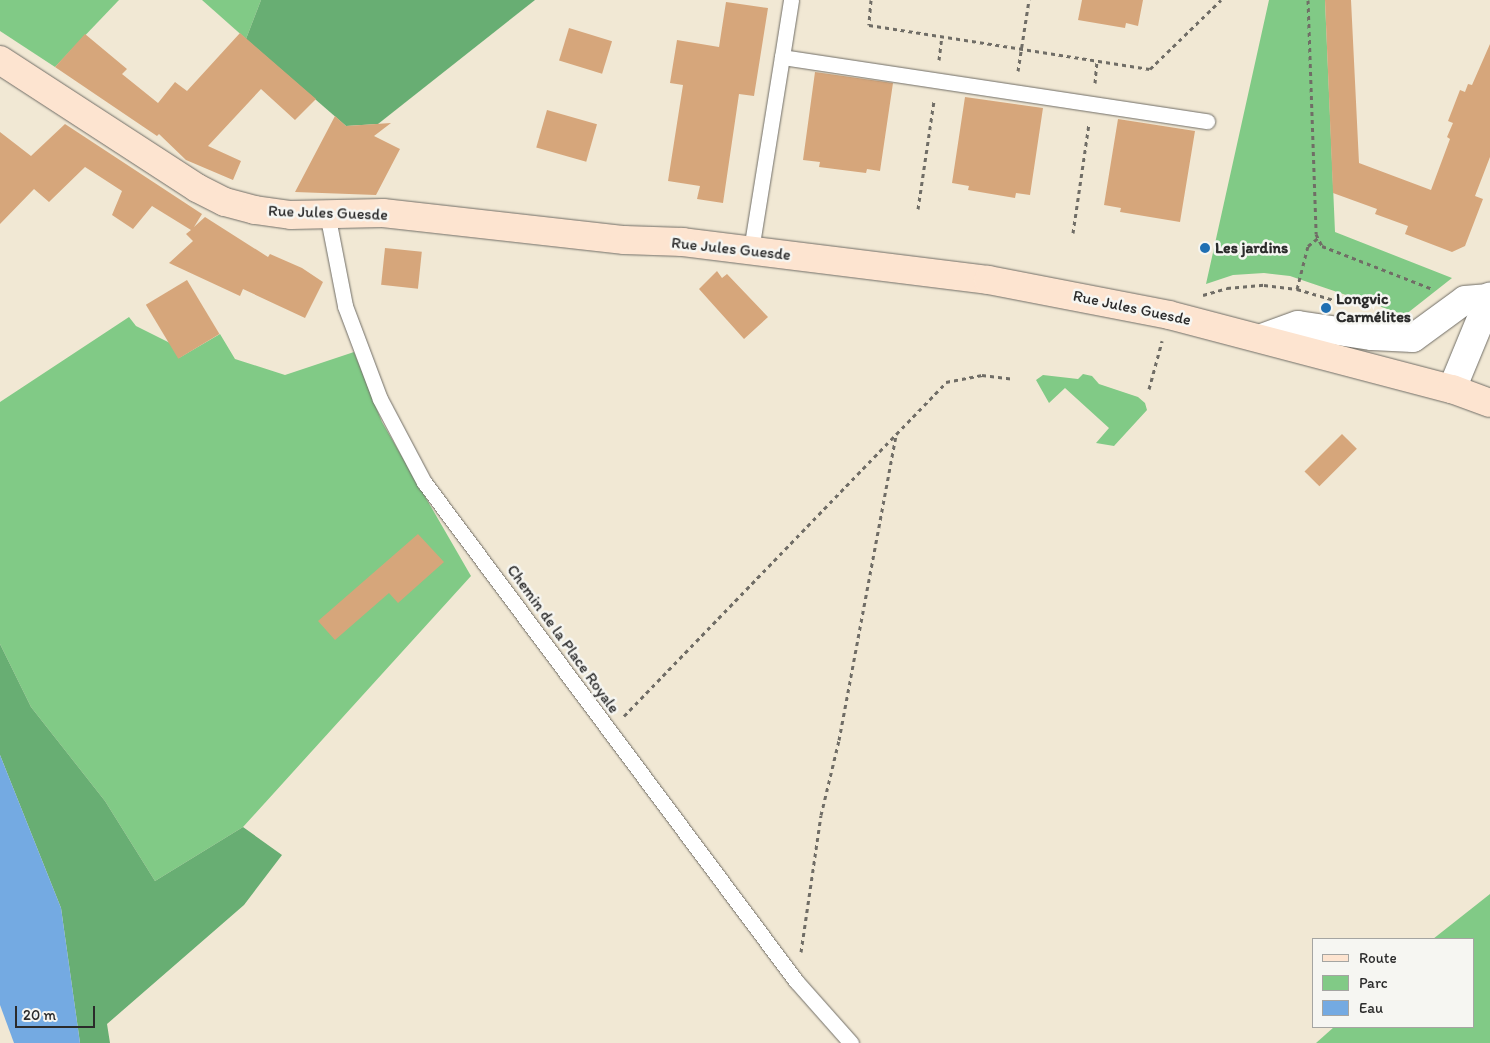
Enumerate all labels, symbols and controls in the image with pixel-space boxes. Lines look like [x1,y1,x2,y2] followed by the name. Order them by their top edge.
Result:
[268,201,388,225] street label: Rue Jules Guesde
[670,233,792,265] street label: Rue Jules Guesde
[1215,238,1289,258] place label: Les jardins
[1199,242,1211,254] marker: Les jardins
[1071,286,1193,330] street label: Rue Jules Guesde
[1336,289,1411,327] place label: Longvic Carmélites
[1320,302,1332,314] marker: Longvic Carmélites
[503,561,623,717] street label: Chemin de la Place Royale
[1312,938,1475,1028] legend
[1359,949,1397,967] text: Route
[1359,974,1388,992] text: Parc
[18,996,98,1028] scale bar
[1359,999,1383,1017] text: Eau
[23,1006,56,1024] text: 20 m

